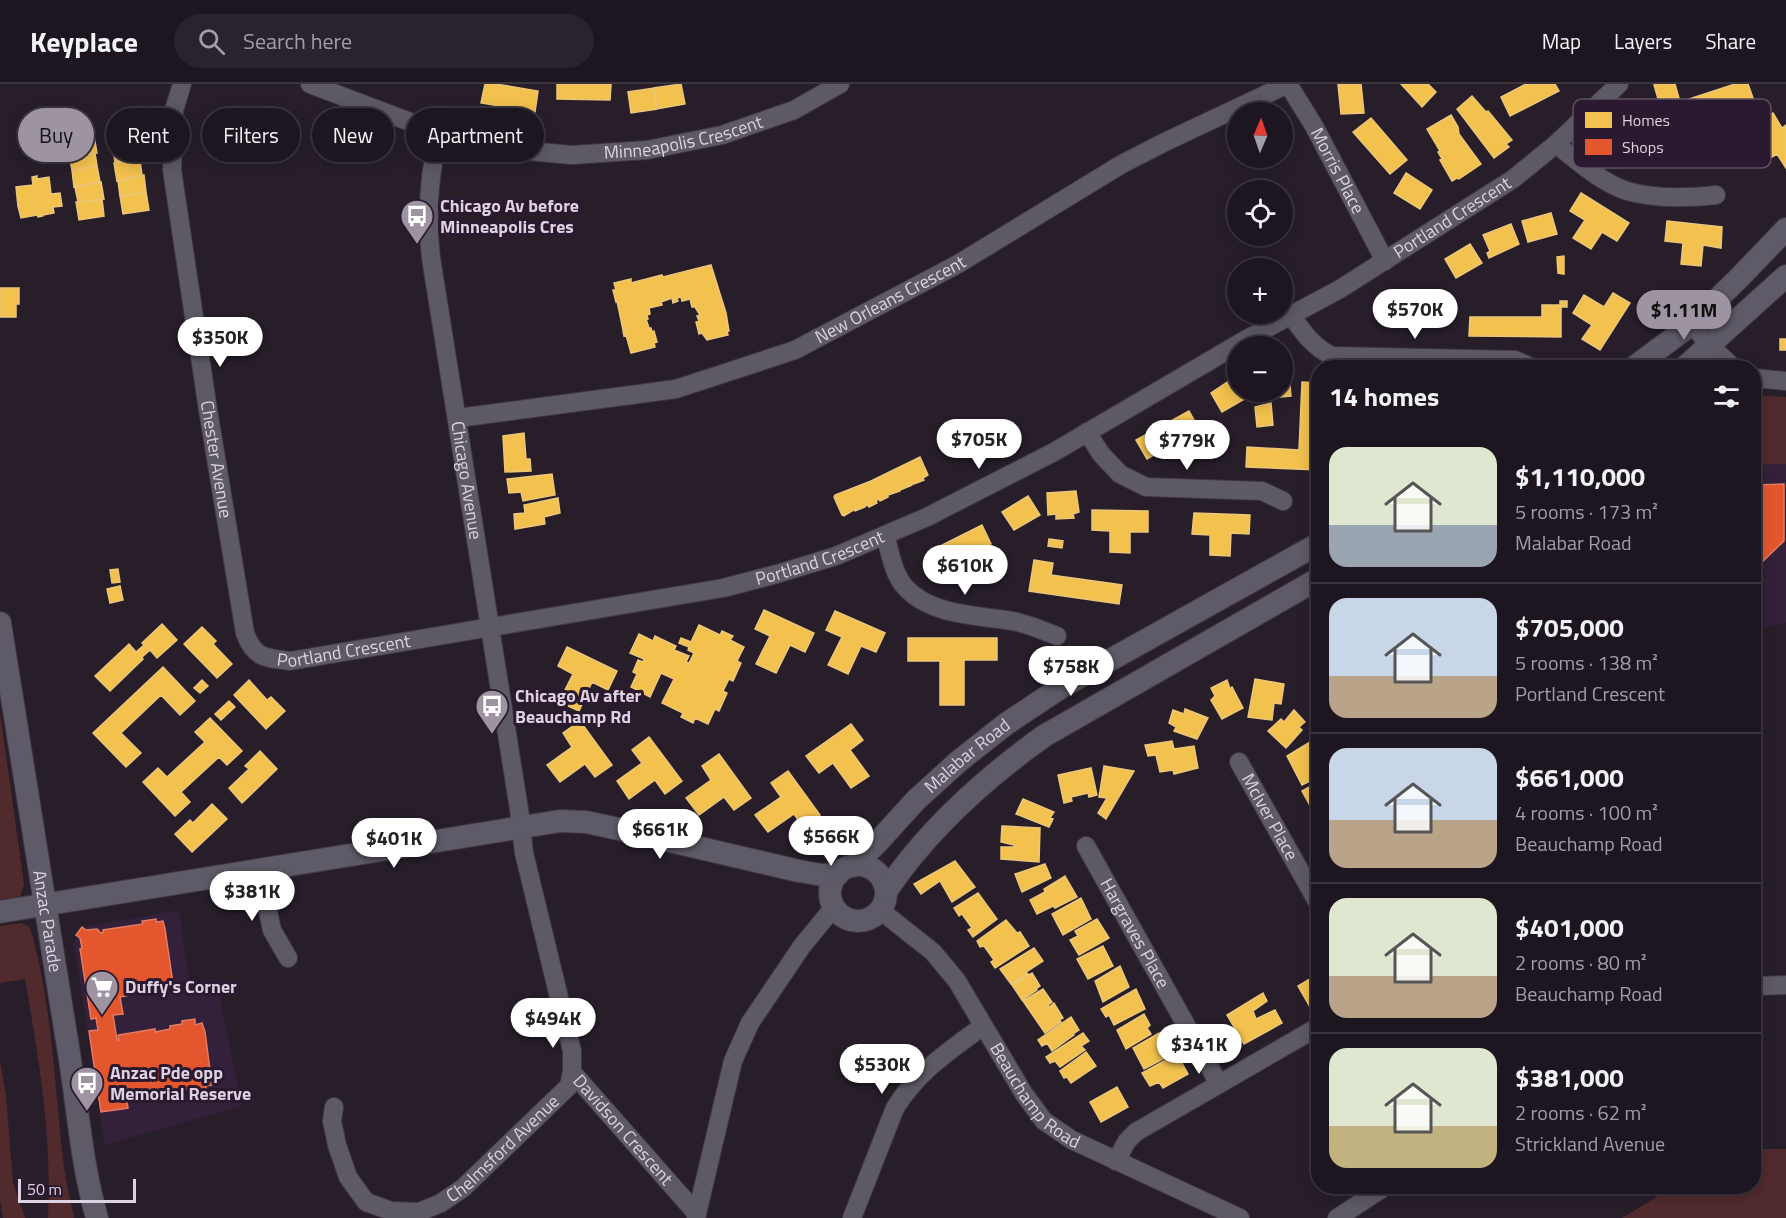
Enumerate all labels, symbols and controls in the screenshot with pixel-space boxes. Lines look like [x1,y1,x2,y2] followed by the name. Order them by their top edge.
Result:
[174,14,594,68] search box
[30,20,138,63] text: Keyplace
[243,24,352,58] text: Search here
[195,25,228,58] icon: search
[1542,25,1581,57] text: Map
[1614,25,1672,57] text: Layers
[1705,25,1756,57] text: Share
[1573,99,1771,168] legend
[1227,102,1293,168] north arrow
[1227,102,1293,402] map controls
[18,108,94,162] chip: Buy
[106,108,190,162] chip: Rent
[202,108,300,162] chip: Filters
[312,108,394,162] chip: New
[406,108,544,162] chip: Apartment
[603,108,767,166] street label: Minneapolis Crescent
[1622,108,1670,132] text: Homes
[1304,123,1372,218] street label: Morris Place
[1622,135,1664,159] text: Shops
[1388,169,1517,265] street label: Portland Crescent
[1227,180,1293,246] button: locate
[440,192,579,240] place label: Chicago Av before Minneapolis Cres
[399,198,435,245] bus stop icon: Chicago Av before Minneapolis Cres
[810,248,971,350] street label: New Orleans Crescent
[1227,258,1293,324] button: +
[1373,289,1457,340] pin: $570K
[1635,290,1733,341] pin: $1.11M
[1387,293,1443,324] text: $570K
[1650,294,1718,325] text: $1.11M
[178,317,262,368] pin: $350K
[192,321,248,352] text: $350K
[1227,336,1293,402] button: −
[1329,377,1439,416] text: 14 homes
[1710,380,1743,413] icon: filters
[194,399,240,520] street label: Chester Avenue
[444,419,490,541] street label: Chicago Avenue
[937,419,1021,470] pin: $705K
[1145,420,1229,471] pin: $779K
[951,423,1007,454] text: $705K
[1159,424,1215,455] text: $779K
[1515,457,1645,496] text: $1,110,000
[1377,471,1449,543] icon: home
[1515,496,1658,527] text: 5 rooms · 173 m²
[752,523,889,592] street label: Portland Crescent
[1515,527,1632,558] text: Malabar Road
[923,545,1007,596] pin: $610K
[937,549,993,580] text: $610K
[1515,608,1624,647] text: $705,000
[1377,622,1449,694] icon: home
[275,627,413,674] street label: Portland Crescent
[1029,646,1113,697] pin: $758K
[1515,647,1658,678] text: 5 rooms · 138 m²
[1043,650,1099,681] text: $758K
[1515,678,1665,709] text: Portland Crescent
[515,682,642,730] place label: Chicago Av after Beauchamp Rd
[474,688,510,735] bus stop icon: Chicago Av after Beauchamp Rd
[918,712,1016,799] street label: Malabar Road
[1515,758,1624,797] text: $661,000
[1235,768,1305,865] street label: McIver Place
[1377,772,1449,844] icon: home
[1515,797,1658,828] text: 4 rooms · 100 m²
[618,809,702,860] pin: $661K
[632,813,688,844] text: $661K
[789,816,873,867] pin: $566K
[352,818,436,869] pin: $401K
[803,820,859,851] text: $566K
[366,822,422,853] text: $401K
[1515,828,1663,859] text: Beauchamp Road
[26,868,69,974] street label: Anzac Parade
[210,871,294,922] pin: $381K
[1094,873,1177,993] street label: Hargraves Place
[224,875,280,906] text: $381K
[1515,908,1624,947] text: $401,000
[1377,922,1449,994] icon: home
[1515,947,1647,978] text: 2 rooms · 80 m²
[84,969,120,1016] supermarket icon: Duffy's Corner
[125,973,237,1000] place label: Duffy's Corner
[1515,978,1663,1009] text: Beauchamp Road
[511,998,595,1049] pin: $494K
[525,1002,581,1033] text: $494K
[1157,1024,1241,1075] pin: $341K
[1171,1028,1227,1059] text: $341K
[983,1037,1085,1155] street label: Beauchamp Road
[840,1044,924,1095] pin: $530K
[854,1048,910,1079] text: $530K
[1515,1058,1624,1097] text: $381,000
[110,1059,251,1107] place label: Anzac Pde opp Memorial Reserve
[69,1065,105,1112] bus stop icon: Anzac Pde opp Memorial Reserve
[567,1068,680,1192] street label: Davidson Crescent
[1377,1072,1449,1144] icon: home
[440,1088,565,1209] street label: Chelmsford Avenue
[1515,1097,1647,1128] text: 2 rooms · 62 m²
[1515,1128,1665,1159] text: Strickland Avenue
[18,1176,136,1204] scale bar
[27,1177,62,1201] text: 50 m

